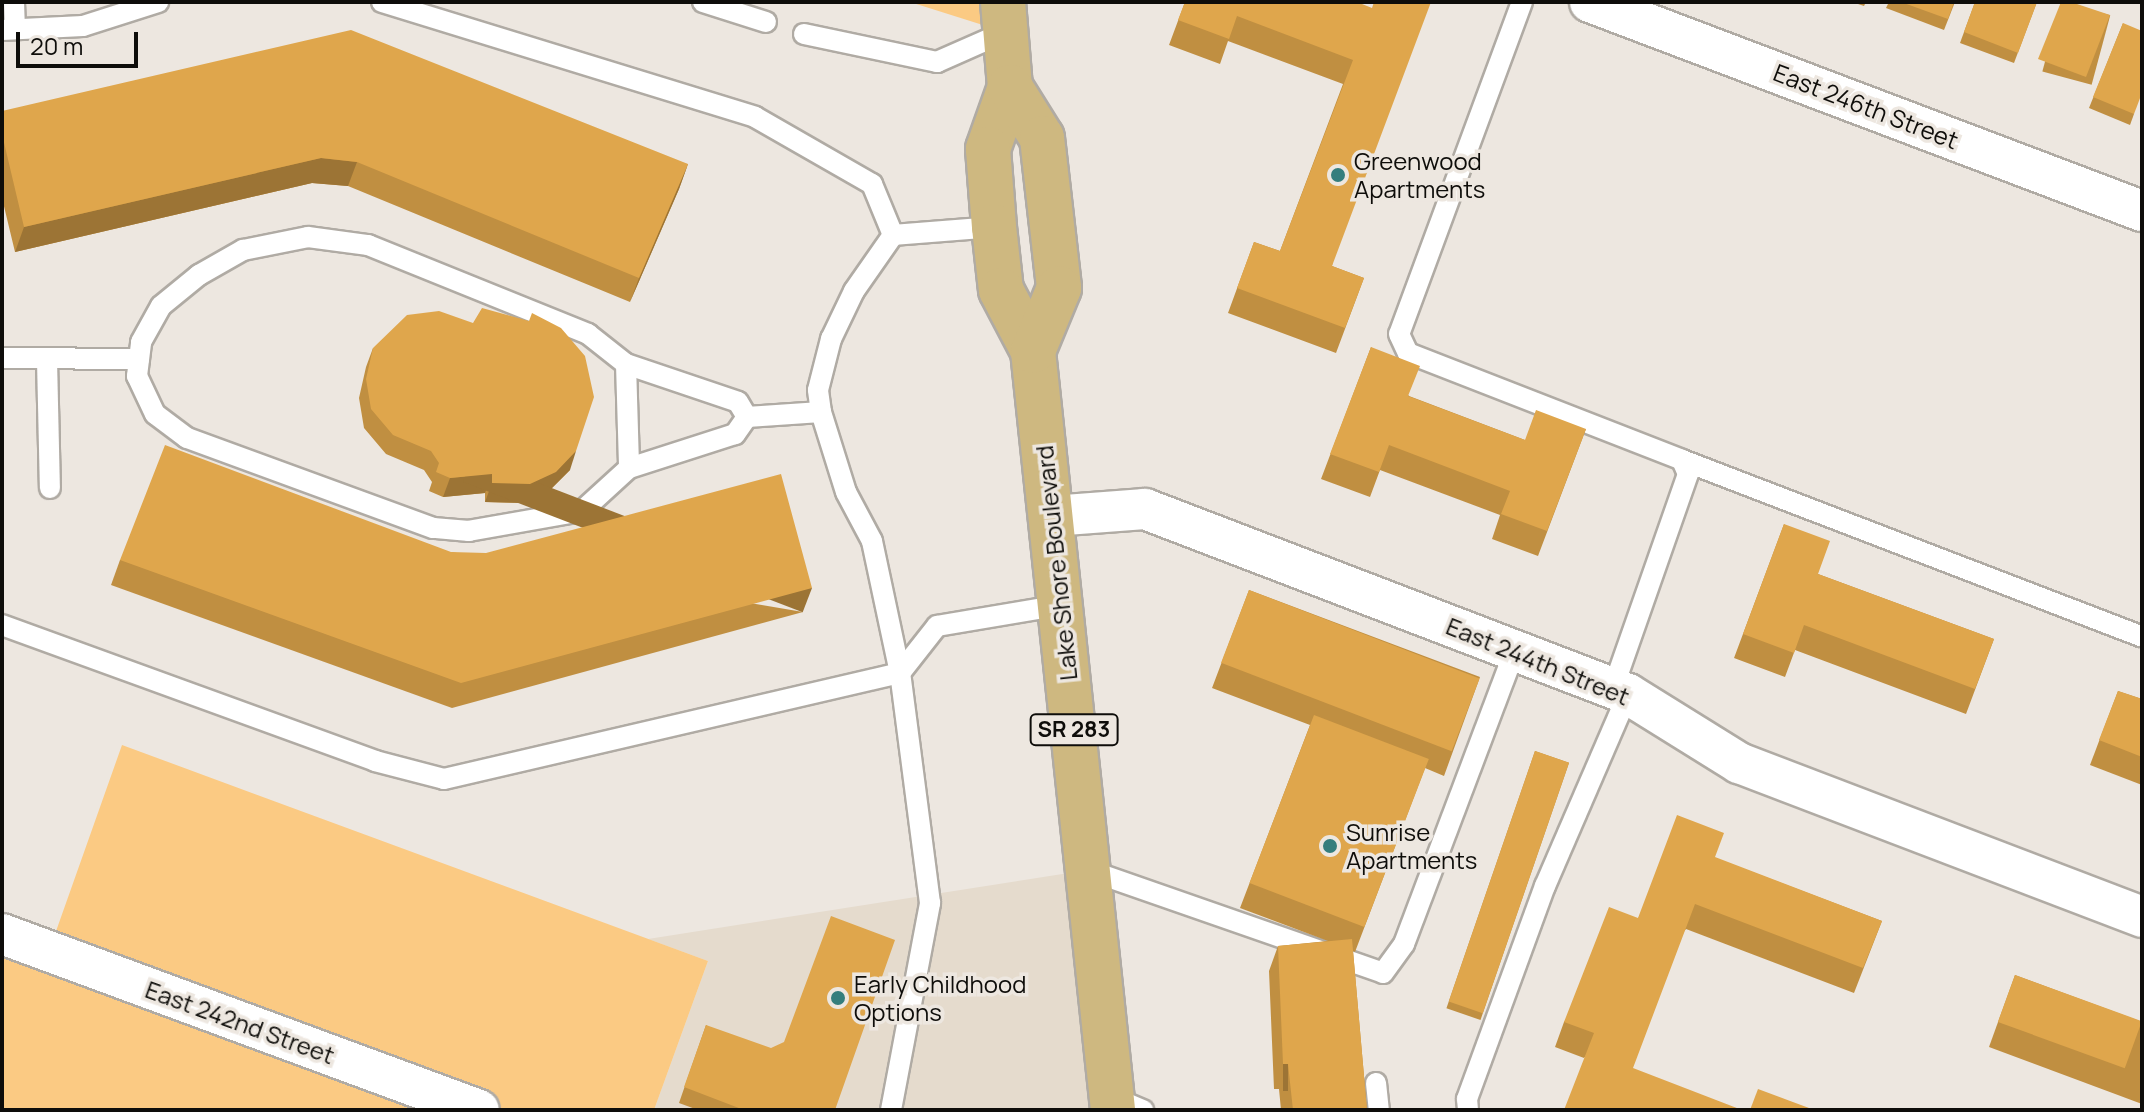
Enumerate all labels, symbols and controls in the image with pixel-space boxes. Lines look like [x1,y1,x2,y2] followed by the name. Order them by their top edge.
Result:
[20,16,142,66] scale bar
[30,29,83,62] text: 20 m
[1770,58,1962,154] street label: East 246th Street
[1354,147,1485,203] place label: Greenwood Apartments
[1329,166,1347,184] marker: Greenwood Apartments
[1029,444,1083,682] street label: Lake Shore Boulevard
[1442,611,1634,711] street label: East 244th Street
[1028,712,1120,748] road number: SR 283
[1346,818,1477,874] place label: Sunrise Apartments
[1321,837,1339,855] marker: Sunrise Apartments
[854,970,1026,1026] place label: Early Childhood Options
[142,974,338,1070] street label: East 242nd Street
[829,989,847,1007] marker: Early Childhood Options

